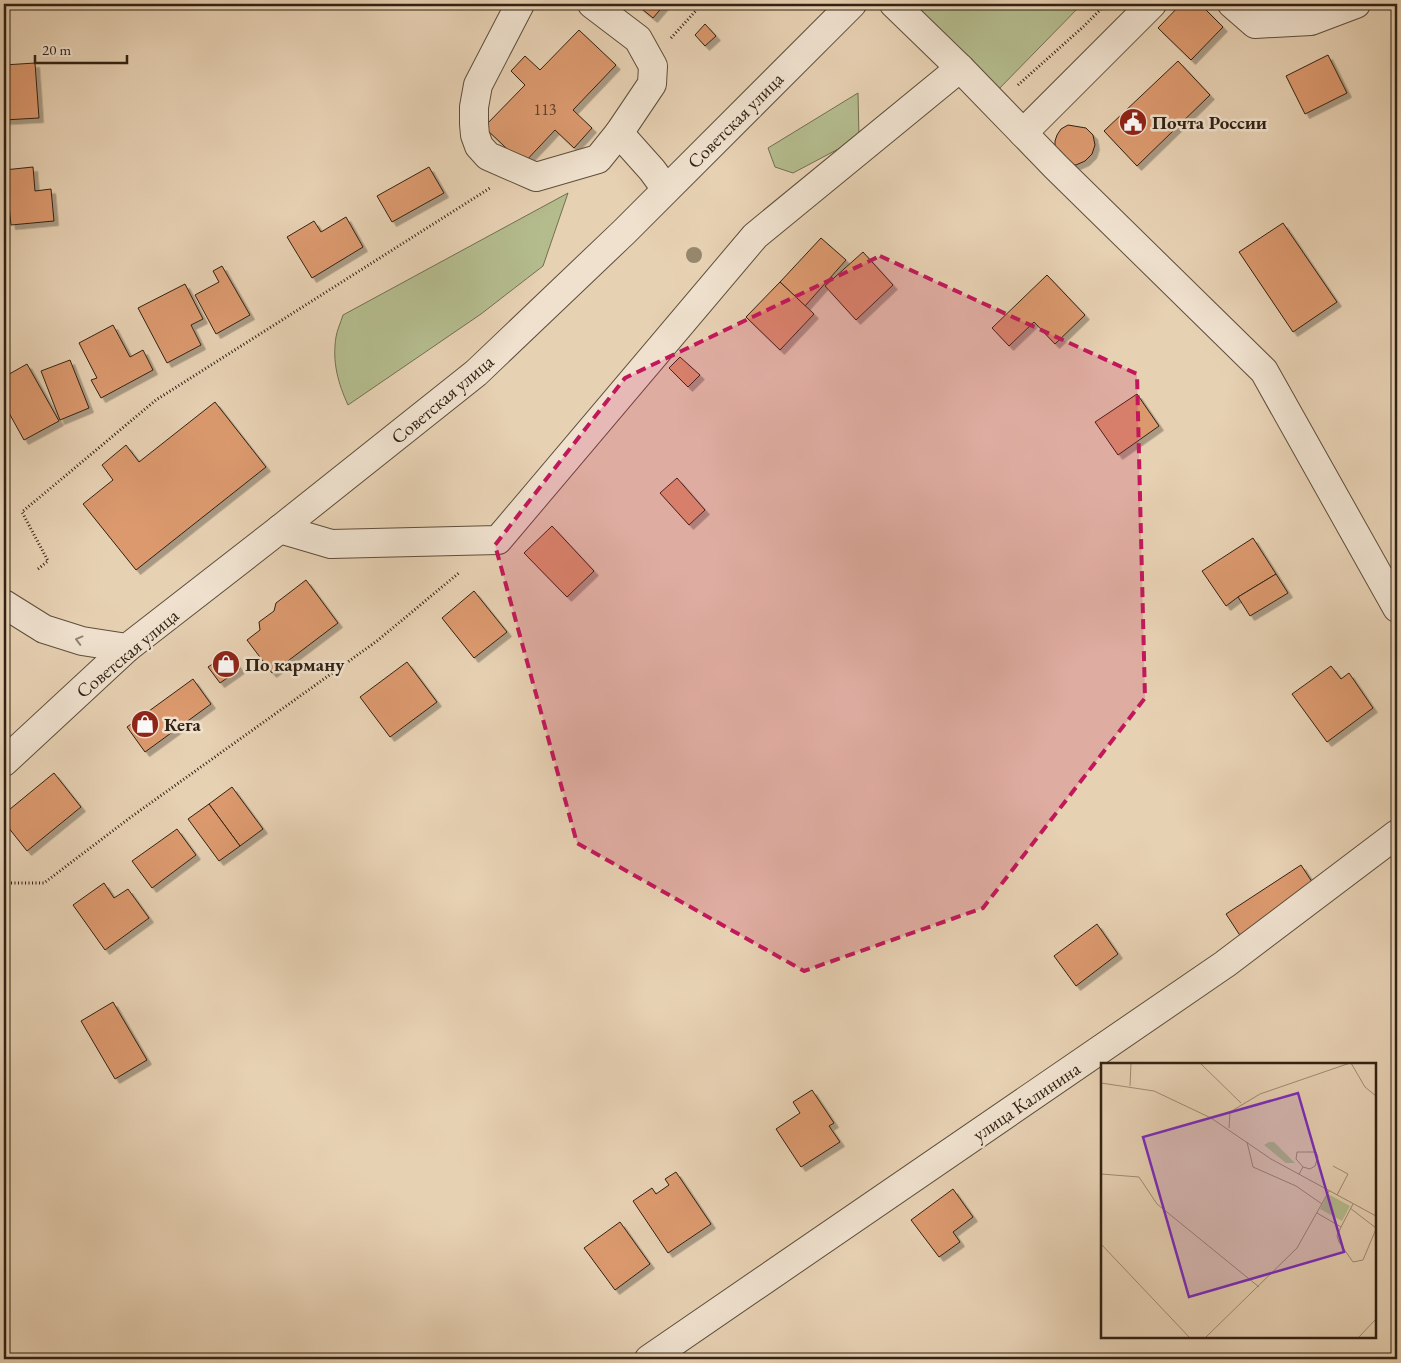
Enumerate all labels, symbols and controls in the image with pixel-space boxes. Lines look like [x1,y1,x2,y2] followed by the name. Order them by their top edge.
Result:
[35,32,128,64] scale bar
[42,40,71,59] text: 20 m
[682,66,789,174] street label: Советская улица
[533,99,557,120] house number: 113
[1118,107,1148,137] public building icon: Почта России
[1152,110,1267,135] place label: Почта России
[386,349,499,450] street label: Советская улица
[71,603,184,704] street label: Советская улица
[75,635,84,646] one-way arrow
[211,649,241,679] shop icon: По карману
[245,652,345,677] place label: По карману
[130,709,160,739] shop icon: Кега
[164,712,201,737] place label: Кега
[968,1056,1085,1147] street label: улица Калинина
[1101,1063,1376,1338] inset map

